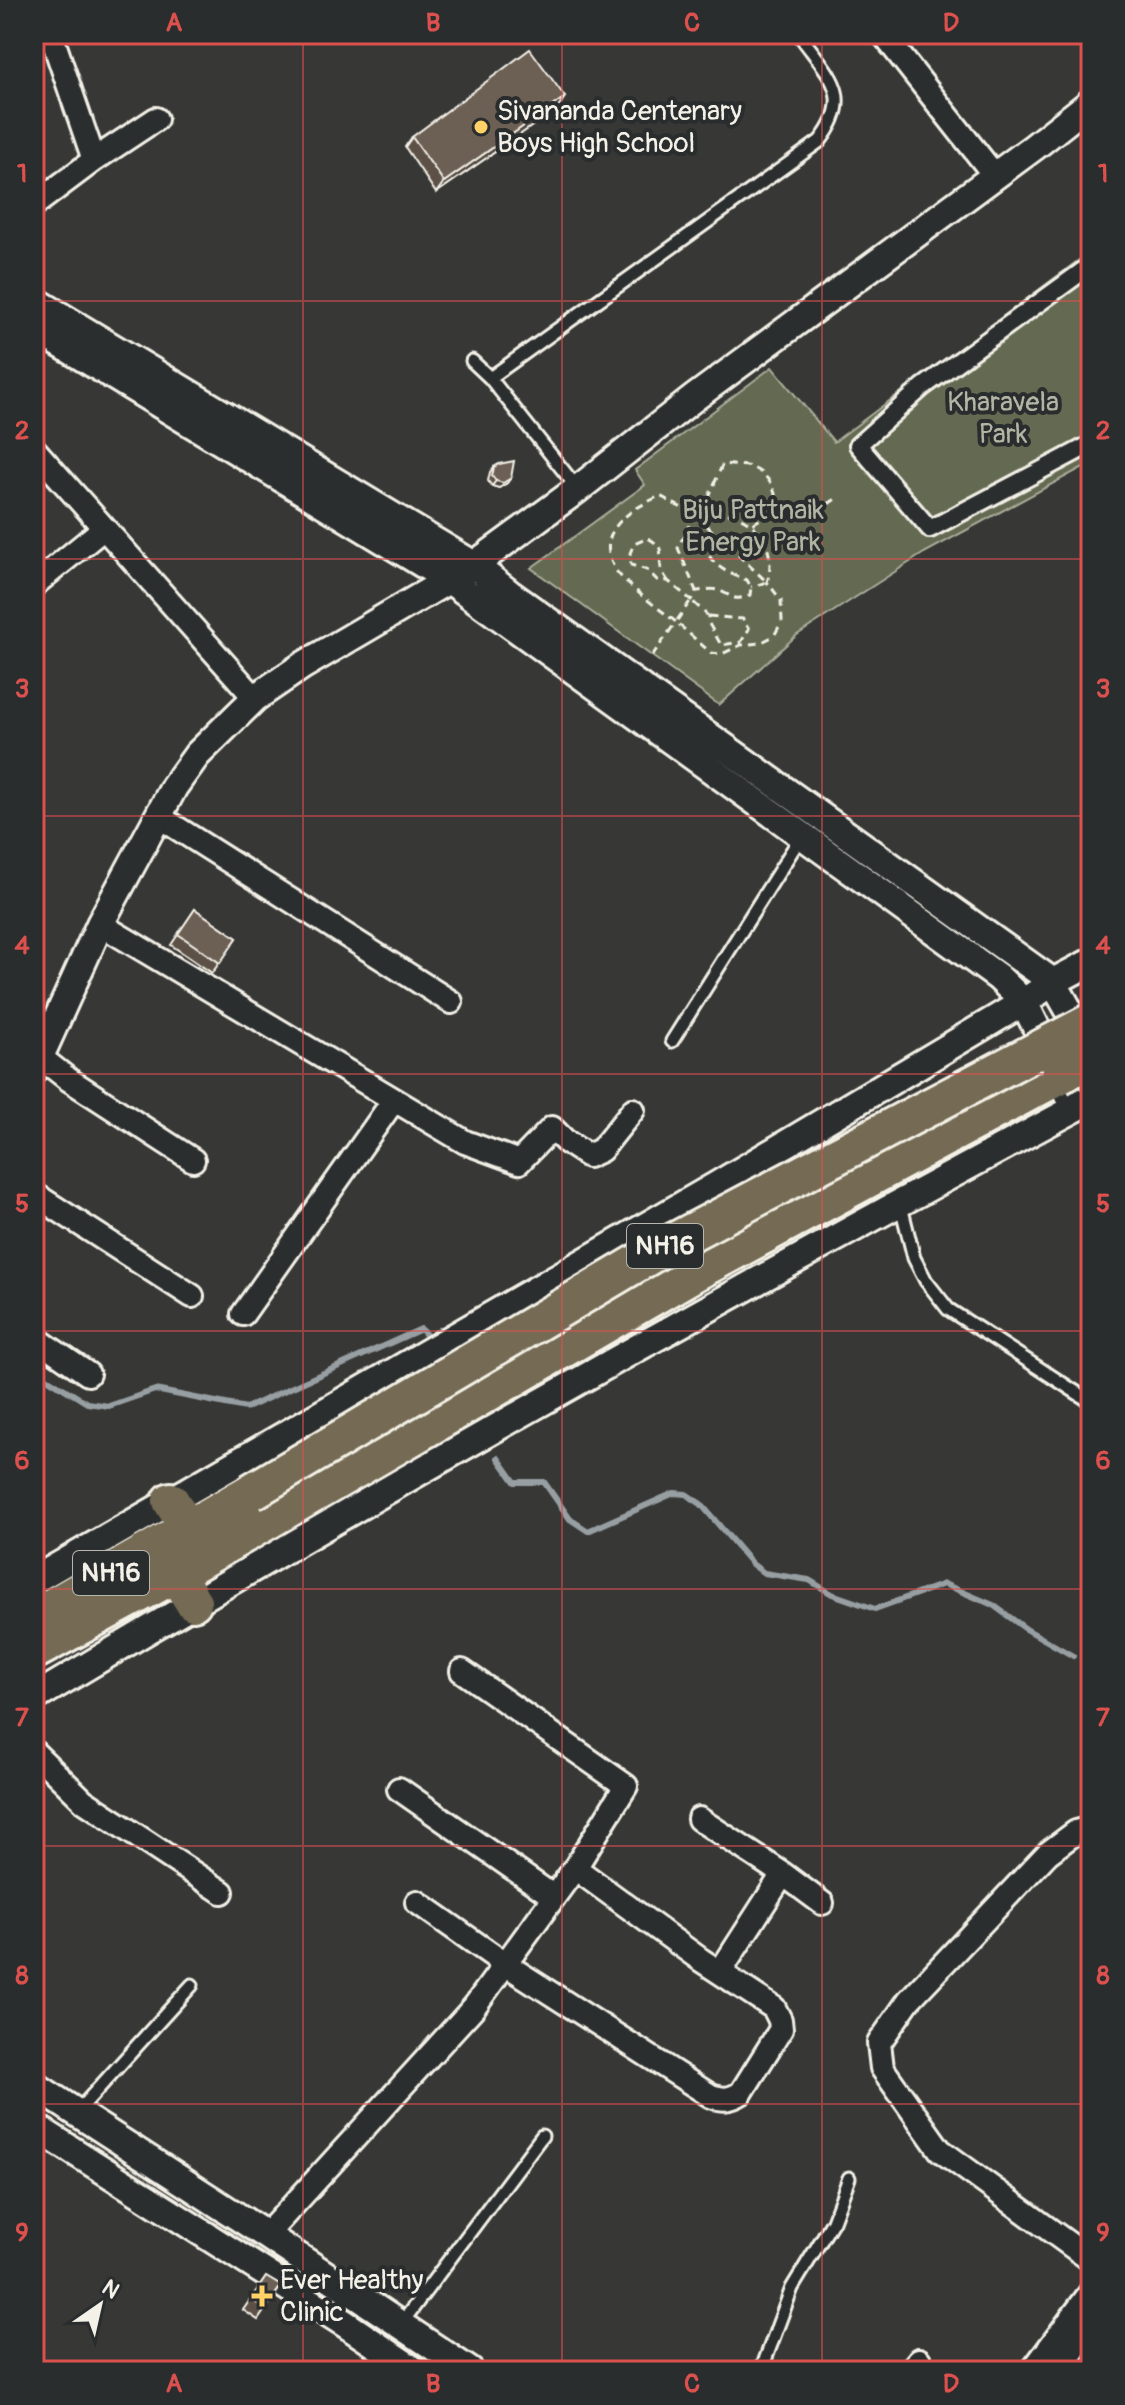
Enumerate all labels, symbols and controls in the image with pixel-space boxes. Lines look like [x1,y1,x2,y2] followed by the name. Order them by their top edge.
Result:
[166,7,183,39] text: A
[426,7,440,39] text: B
[684,7,700,39] text: C
[943,7,959,39] text: D
[497,94,742,161] place label: Sivananda Centenary Boys High School
[472,118,490,136] marker: Sivananda Centenary Boys High School
[17,158,27,190] text: 1
[1098,158,1108,190] text: 1
[947,385,1059,452] park label: Kharavela Park
[15,415,29,447] text: 2
[1096,415,1110,447] text: 2
[682,493,824,560] park label: Biju Pattnaik Energy Park
[15,673,29,705] text: 3
[1096,673,1110,705] text: 3
[14,930,30,962] text: 4
[1095,930,1111,962] text: 4
[15,1188,29,1220] text: 5
[1096,1188,1110,1220] text: 5
[627,1224,703,1268] road number: NH16
[14,1445,30,1477] text: 6
[1095,1445,1111,1477] text: 6
[73,1551,149,1595] road number: NH16
[15,1702,29,1734] text: 7
[1096,1702,1110,1734] text: 7
[15,1960,29,1992] text: 8
[1096,1960,1110,1992] text: 8
[15,2217,29,2249] text: 9
[1096,2217,1110,2249] text: 9
[280,2263,424,2330] place label: Ever Healthy Clinic
[60,2265,140,2345] north arrow
[97,2273,125,2305] text: N
[251,2285,273,2307] marker: Ever Healthy Clinic
[166,2368,183,2400] text: A
[426,2368,440,2400] text: B
[684,2368,700,2400] text: C
[943,2368,959,2400] text: D

